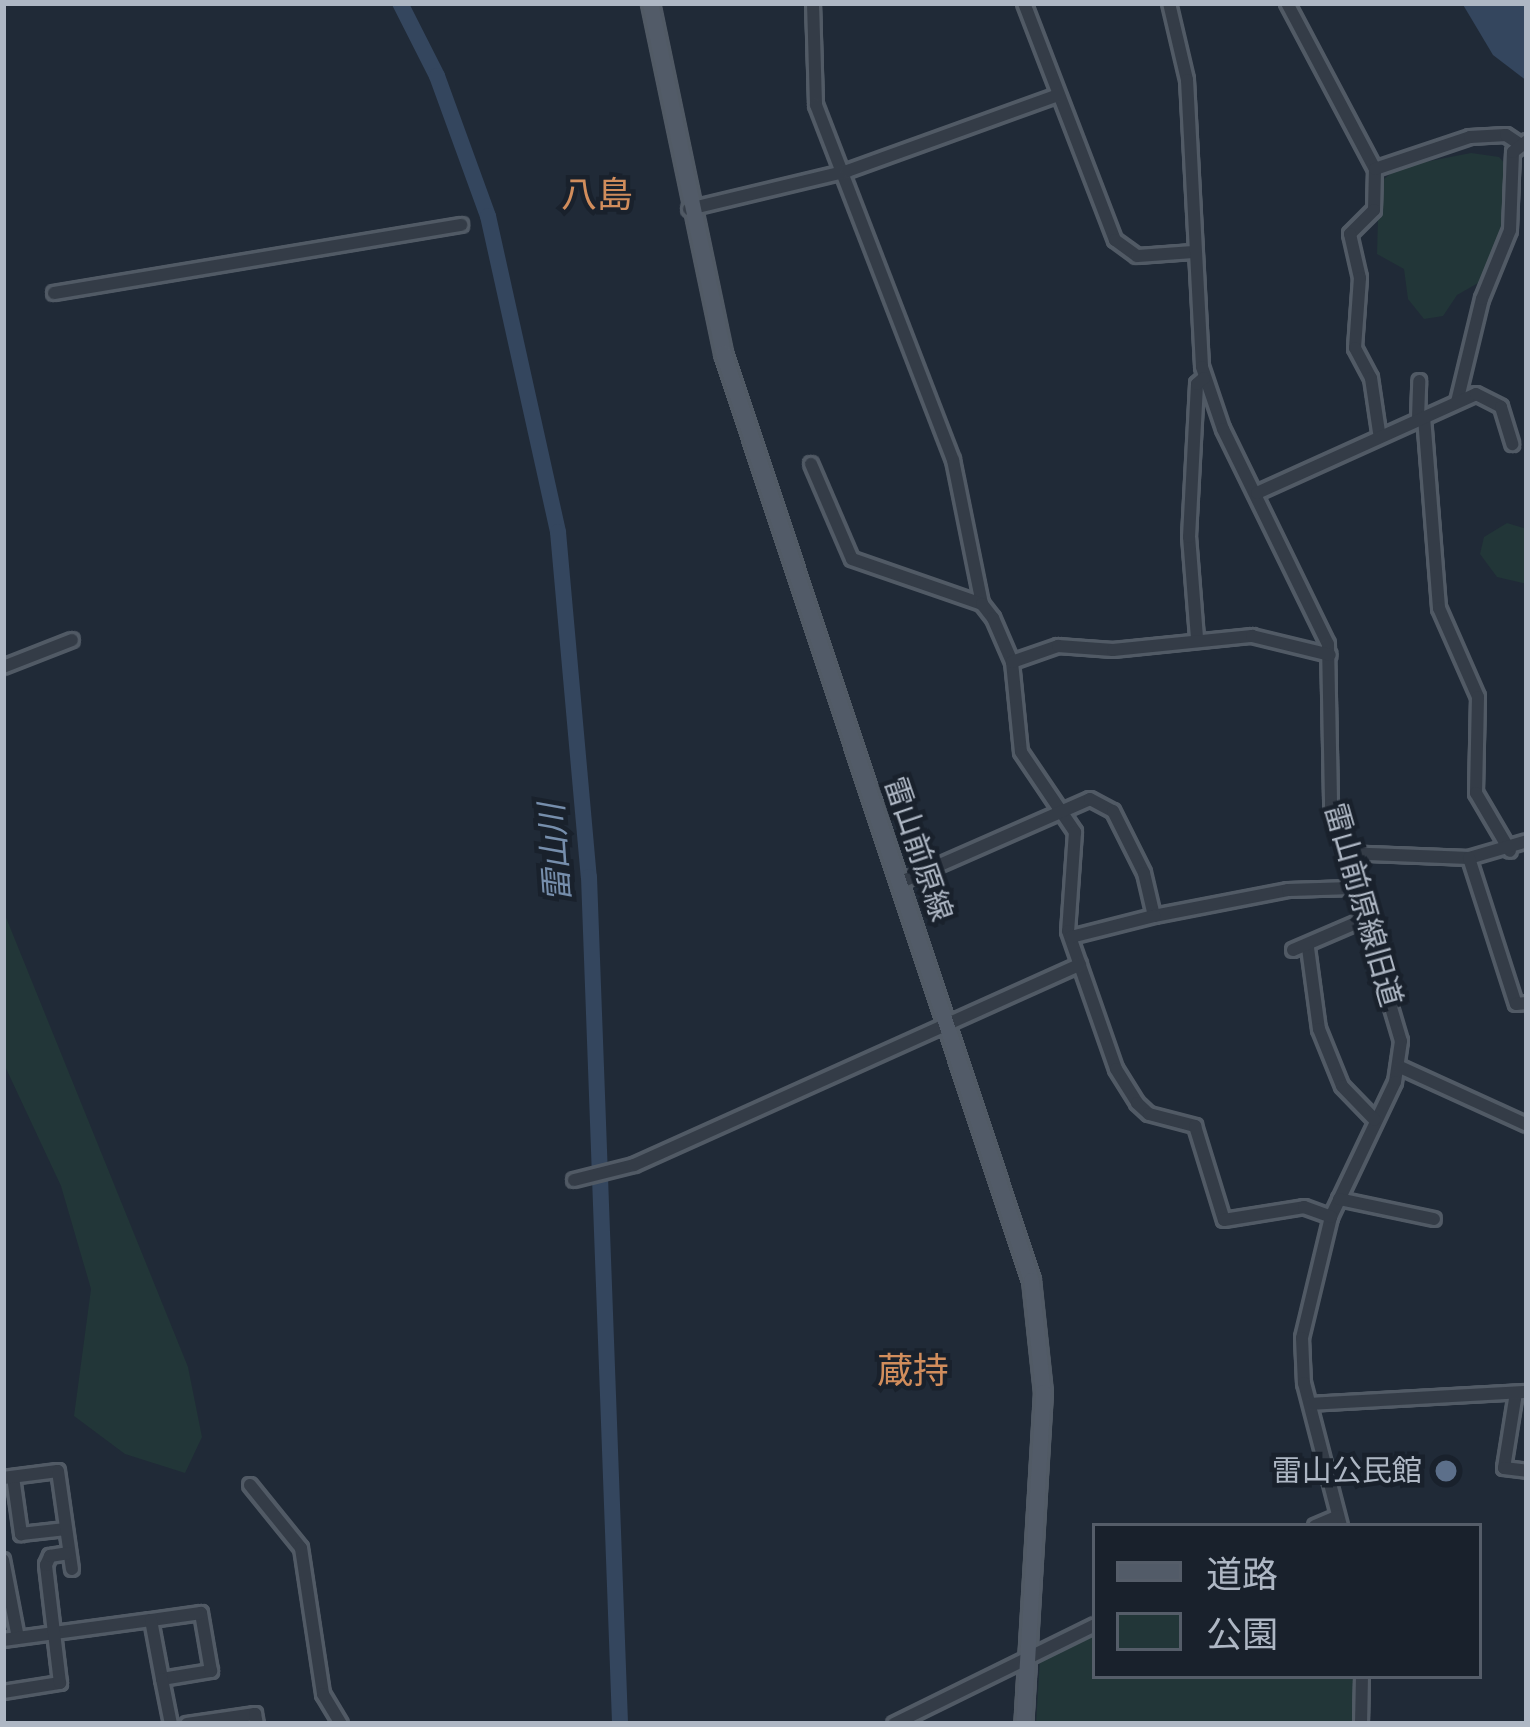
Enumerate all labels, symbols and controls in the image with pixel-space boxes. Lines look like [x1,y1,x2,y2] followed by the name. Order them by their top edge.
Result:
[561,173,633,217] district label: 八島
[877,772,959,926] street label: 雷山前原線
[1317,799,1409,1011] street label: 雷山前原線旧道
[532,802,578,904] water label: 雷山川
[877,1349,949,1393] district label: 蔵持
[1272,1453,1422,1489] place label: 雷山公民館
[1433,1458,1459,1484] marker: 雷山公民館
[1092,1523,1482,1679] legend
[1206,1553,1278,1596] text: 道路
[1206,1613,1278,1656] text: 公園

